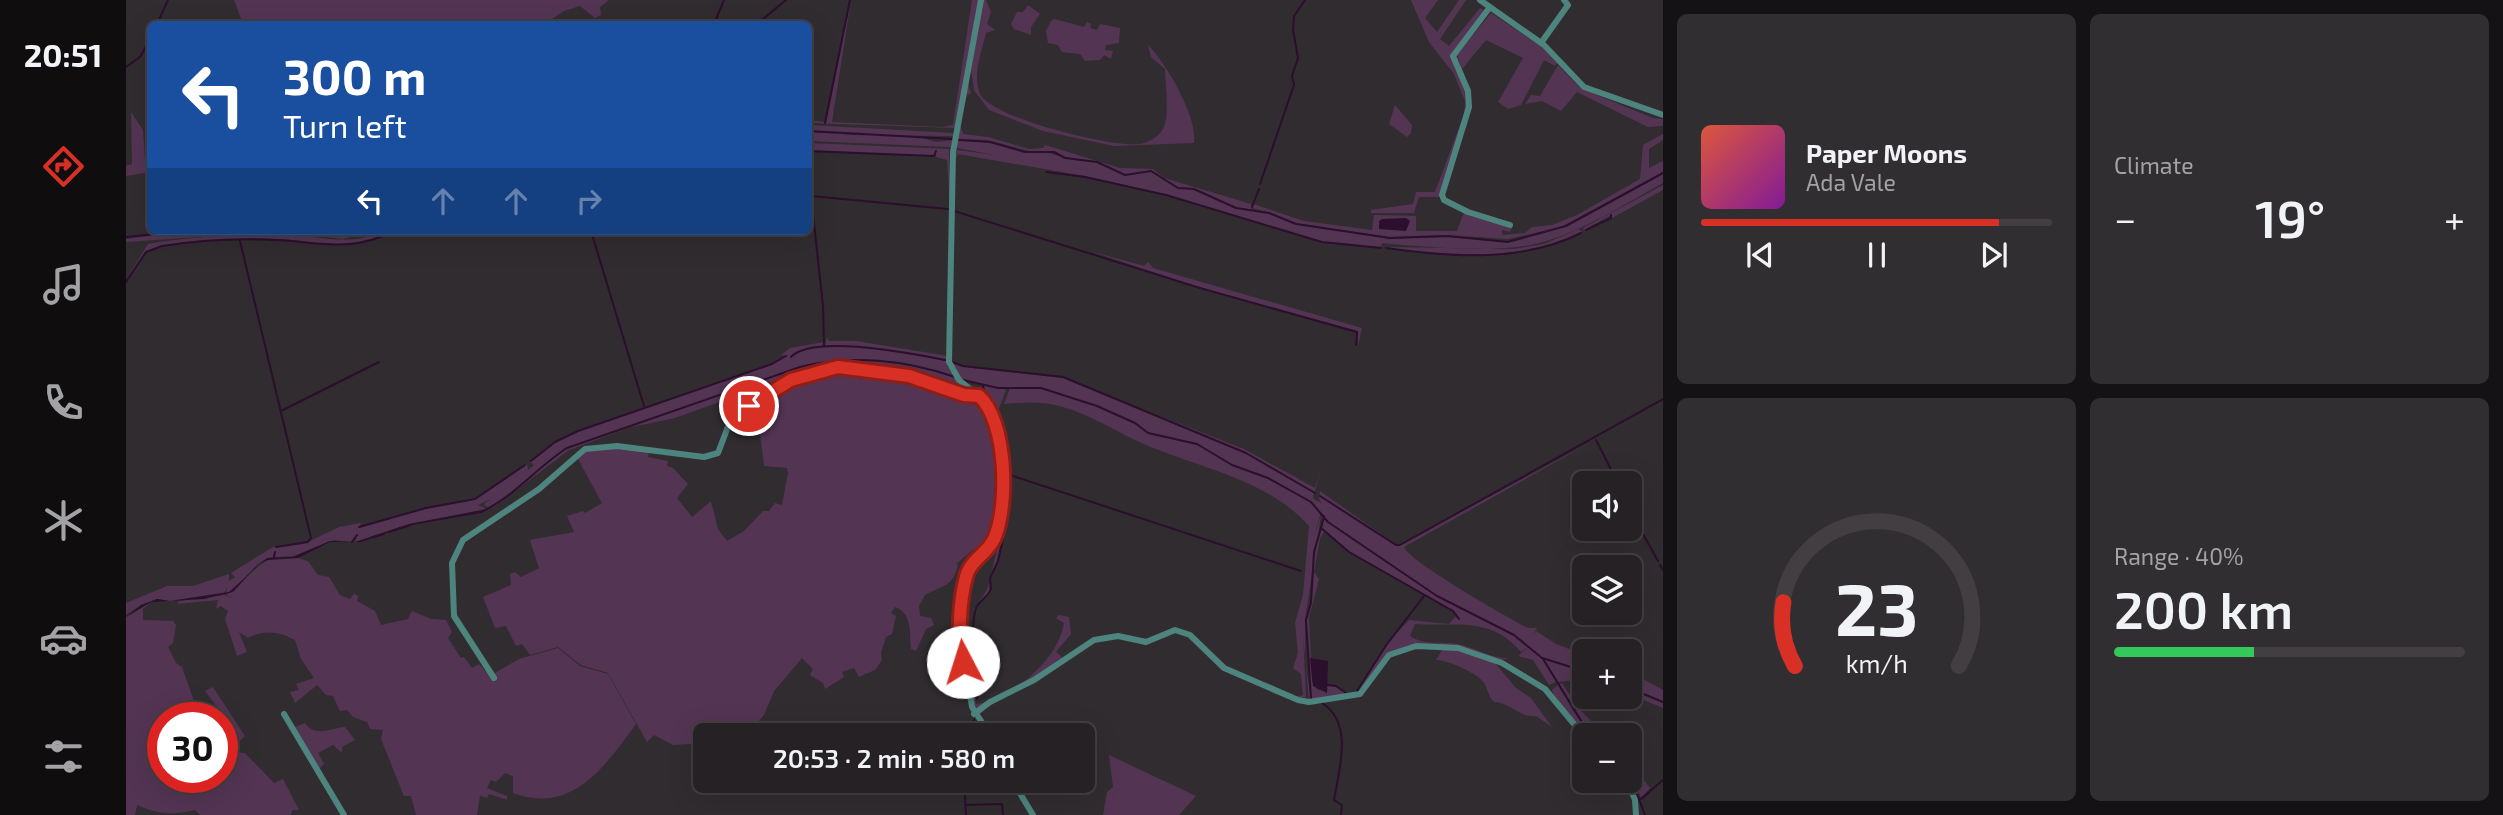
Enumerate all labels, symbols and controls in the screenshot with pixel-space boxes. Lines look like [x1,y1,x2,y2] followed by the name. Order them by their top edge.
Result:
[24,35,102,73] text: 20:51
[283,46,426,105] text: 300 m
[168,49,259,140] icon: left
[283,106,407,144] text: Turn left
[1806,137,1967,168] text: Paper Moons
[39,142,88,191] icon: directions
[2114,151,2194,179] text: Climate
[1806,168,1896,196] text: Ada Vale
[351,182,389,220] icon: left
[424,182,462,220] icon: ahead
[497,182,535,220] icon: ahead
[570,182,608,220] icon: right
[2255,186,2325,248] text: 19°
[2114,195,2136,241] text: −
[2444,195,2465,241] text: +
[1741,236,1779,274] icon: previous
[1858,236,1896,274] icon: pause
[1975,236,2013,274] icon: next
[39,260,88,309] icon: music
[719,376,779,436] pin
[39,378,88,427] icon: phone
[730,387,768,425] icon: arrive
[1572,471,1642,793] map controls
[1572,471,1642,541] button: sound
[39,496,88,545] icon: climate
[2114,542,2244,570] text: Range · 40%
[1572,555,1642,625] button: layers
[1835,563,1918,651] text: 23
[2114,577,2293,639] text: 200 km
[39,614,88,663] icon: car
[926,625,1000,699] position arrow
[1572,639,1642,709] button: +
[1845,647,1908,677] text: km/h
[147,702,238,793] speed limit sign: 30
[1572,723,1642,793] button: −
[39,732,88,781] icon: filters
[773,742,1015,773] text: 20:53 · 2 min · 580 m

